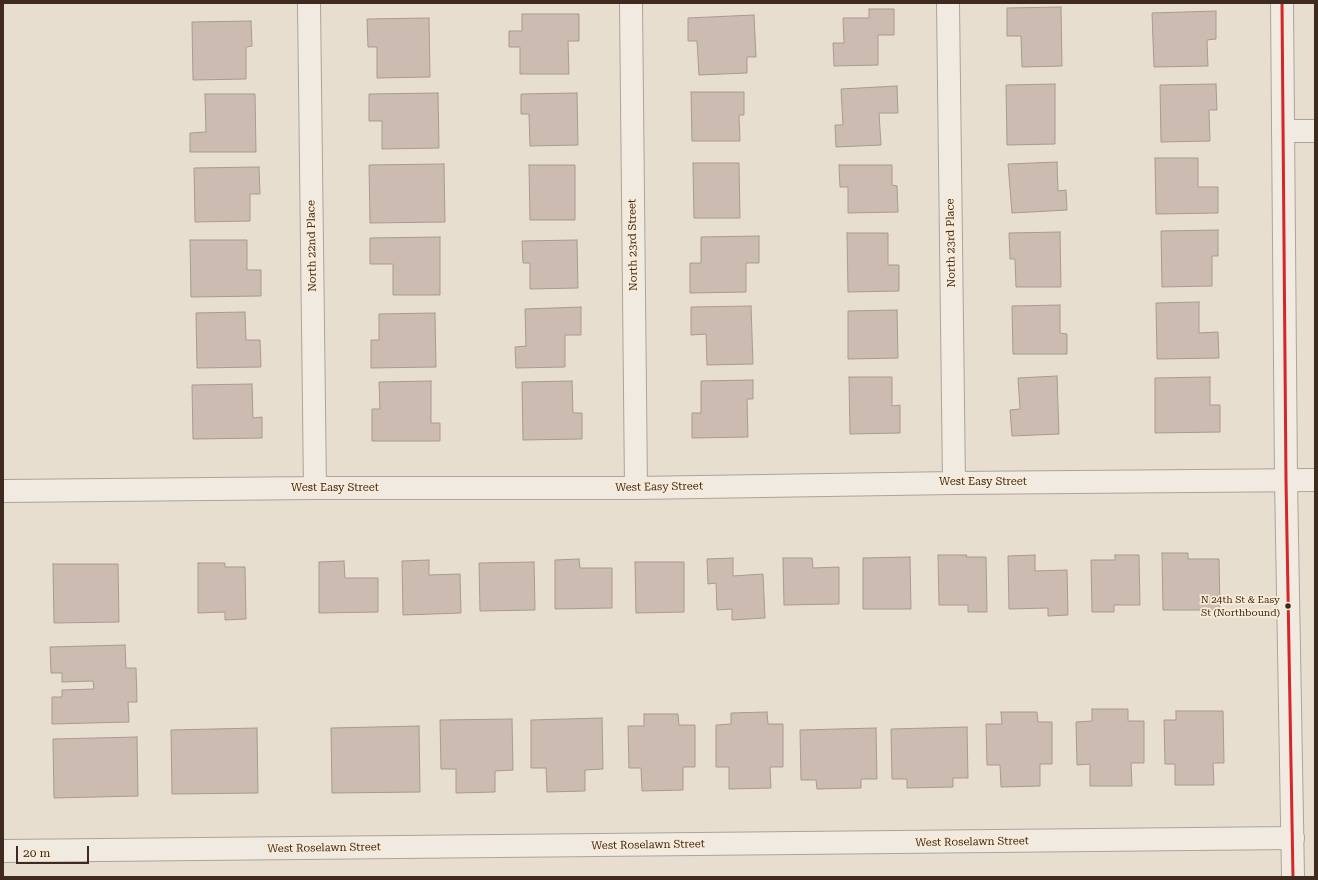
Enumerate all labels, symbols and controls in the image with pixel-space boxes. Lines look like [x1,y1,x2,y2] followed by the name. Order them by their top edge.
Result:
[944,198,958,288] street label: North 23rd Place
[626,199,640,291] street label: North 23rd Street
[305,200,319,292] street label: North 22nd Place
[939,475,1027,489] street label: West Easy Street
[615,480,703,494] street label: West Easy Street
[291,481,379,495] street label: West Easy Street
[1201,594,1280,618] place label: N 24th St & Easy St (Northbound)
[1283,601,1293,611] marker: N 24th St & Easy St (Northbound)
[915,834,1029,850] street label: West Roselawn Street
[591,837,705,853] street label: West Roselawn Street
[18,838,91,864] scale bar
[267,840,381,856] street label: West Roselawn Street
[23,846,50,860] text: 20 m

